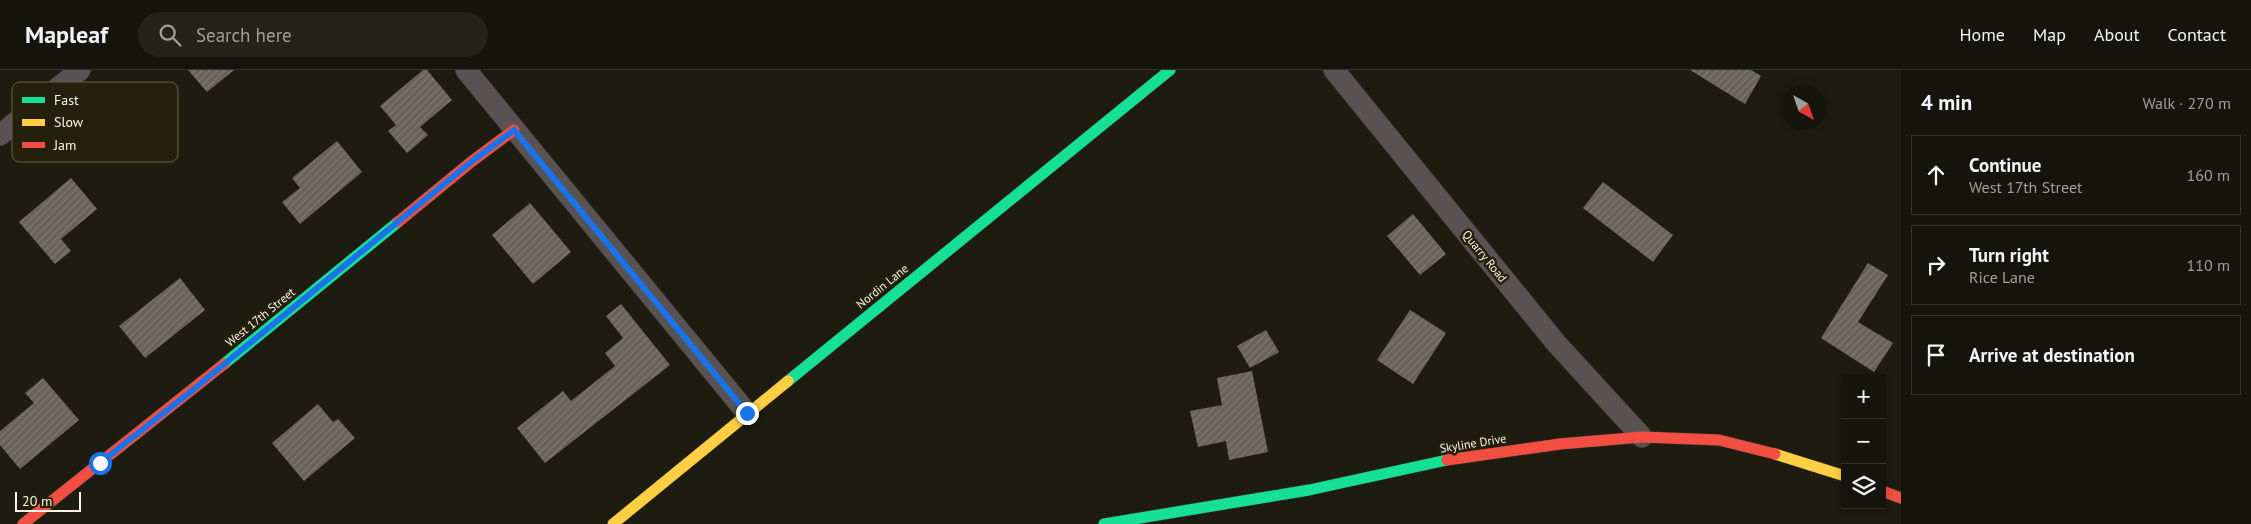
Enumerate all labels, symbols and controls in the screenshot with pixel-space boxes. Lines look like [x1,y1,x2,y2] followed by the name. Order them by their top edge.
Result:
[138,12,488,57] search box
[25,19,108,50] text: Mapleaf
[156,21,184,49] icon: search
[196,23,292,47] text: Search here
[1959,23,2005,46] text: Home
[2033,23,2066,46] text: Map
[2094,23,2140,46] text: About
[2168,23,2226,46] text: Contact
[12,82,178,162] legend
[1781,85,1826,130] north arrow
[1921,89,1972,116] text: 4 min
[54,91,79,109] text: Fast
[2142,93,2231,113] text: Walk · 270 m
[54,113,84,131] text: Slow
[53,136,76,154] text: Jam
[1969,153,2041,177] text: Continue
[1922,161,1950,189] icon: ahead
[2187,165,2230,185] text: 160 m
[1969,177,2083,197] text: West 17th Street
[1459,227,1511,285] street label: Quarry Road
[1969,243,2049,267] text: Turn right
[1922,251,1950,279] icon: right
[2187,255,2230,275] text: 110 m
[853,260,911,312] street label: Nordin Lane
[1969,267,2035,287] text: Rice Lane
[222,284,298,350] street label: West 17th Street
[1922,341,1950,369] icon: arrive
[1969,343,2135,367] text: Arrive at destination
[1841,374,1886,509] map controls
[1841,374,1886,419] button: +
[736,402,759,425] route end
[1841,419,1886,464] button: −
[1439,430,1507,456] street label: Skyline Drive
[89,452,112,475] route start
[1841,464,1886,509] button: layers
[15,489,81,512] scale bar
[22,492,52,510] text: 20 m

